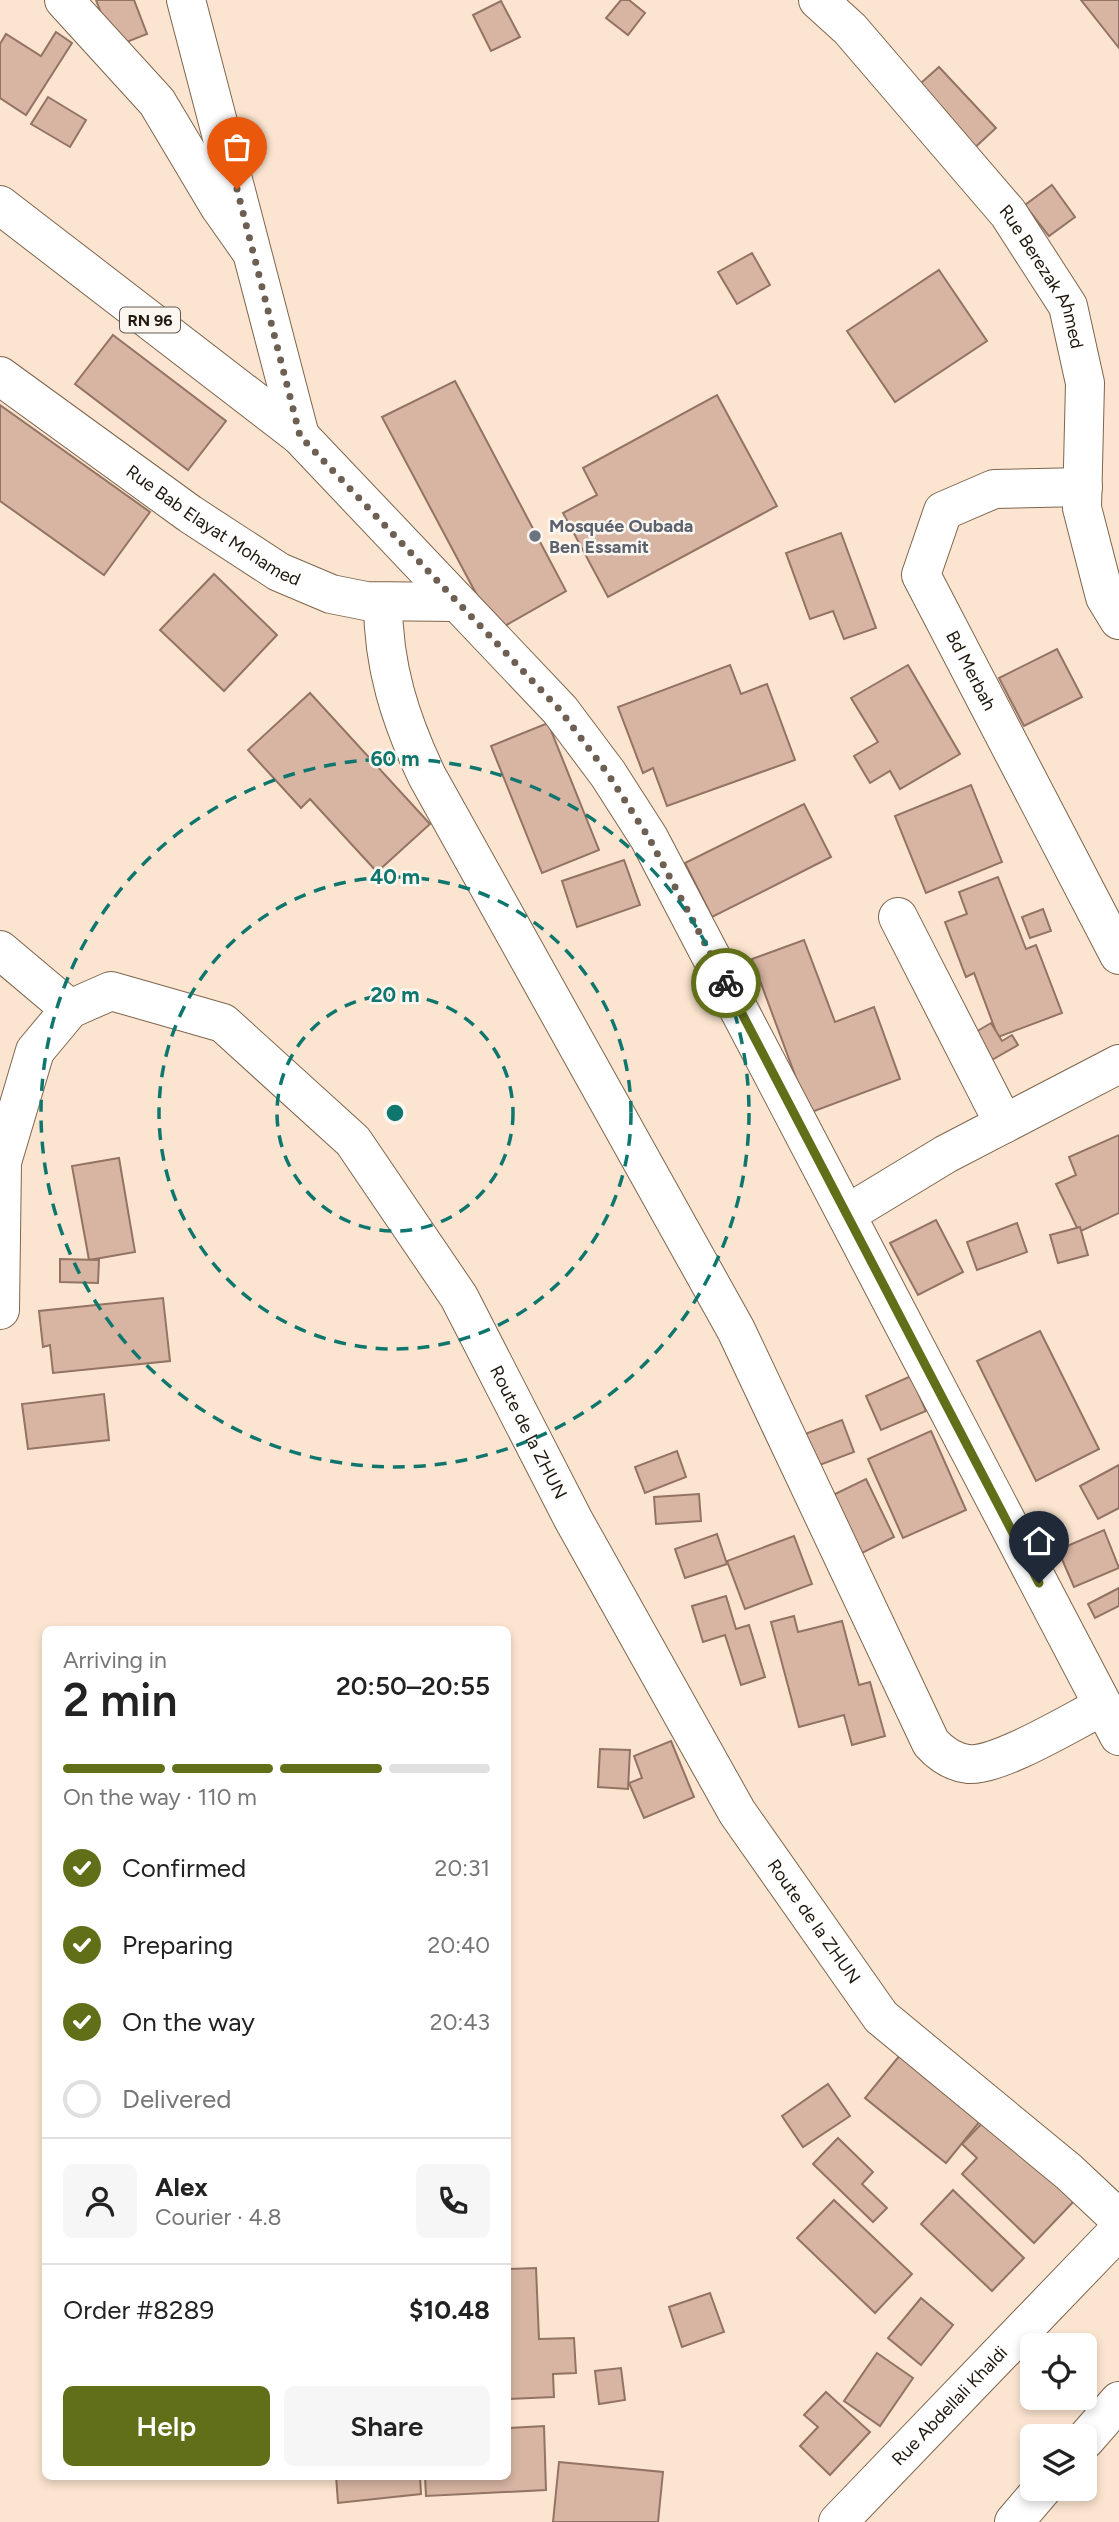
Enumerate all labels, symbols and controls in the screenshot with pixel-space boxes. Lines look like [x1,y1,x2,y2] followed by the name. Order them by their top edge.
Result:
[207,117,267,189] pin
[218,128,256,166] icon: bag
[995,200,1088,351] street label: Rue Berezak Ahmed
[120,308,180,332] road number: RN 96
[122,460,304,591] street label: Rue Bab Elayat Mohamed
[549,515,693,558] place label: Mosquée Oubada Ben Essamit
[527,528,543,544] marker: Mosquée Oubada Ben Essamit
[941,627,1001,714] street label: Bd Merbah
[370,746,420,771] text: 60 m
[370,864,420,889] text: 40 m
[691,948,761,1018] courier
[707,964,745,1002] icon: bike
[370,982,420,1007] text: 20 m
[383,1101,407,1125] centre of rings
[485,1362,572,1503] street label: Route de la ZHUN
[1009,1511,1069,1583] pin
[1020,1522,1058,1560] icon: home
[63,1646,167,1674] text: Arriving in
[336,1670,490,1702] text: 20:50–20:55
[63,1672,178,1728] text: 2 min
[63,1783,257,1811] text: On the way · 110 m
[63,1849,101,1887] icon: check
[122,1852,246,1884] text: Confirmed
[435,1854,490,1882] text: 20:31
[763,1855,865,1988] street label: Route de la ZHUN
[63,1926,101,1964] icon: check
[122,1929,233,1961] text: Preparing
[428,1931,490,1959] text: 20:40
[63,2003,101,2041] icon: check
[122,2006,255,2038] text: On the way
[430,2008,490,2036] text: 20:43
[122,2083,231,2115] text: Delivered
[63,2164,137,2238] button: person
[416,2164,490,2238] button: phone
[155,2171,208,2203] text: Alex
[155,2203,282,2231] text: Courier · 4.8
[63,2294,214,2326] text: Order #8289
[409,2294,490,2326] text: $10.48
[1020,2333,1097,2501] map controls
[1020,2333,1097,2410] button: locate
[887,2342,1012,2470] street label: Rue Abdellali Khaldi
[63,2386,270,2466] button: Help
[284,2386,490,2466] button: Share
[1020,2424,1097,2501] button: layers

